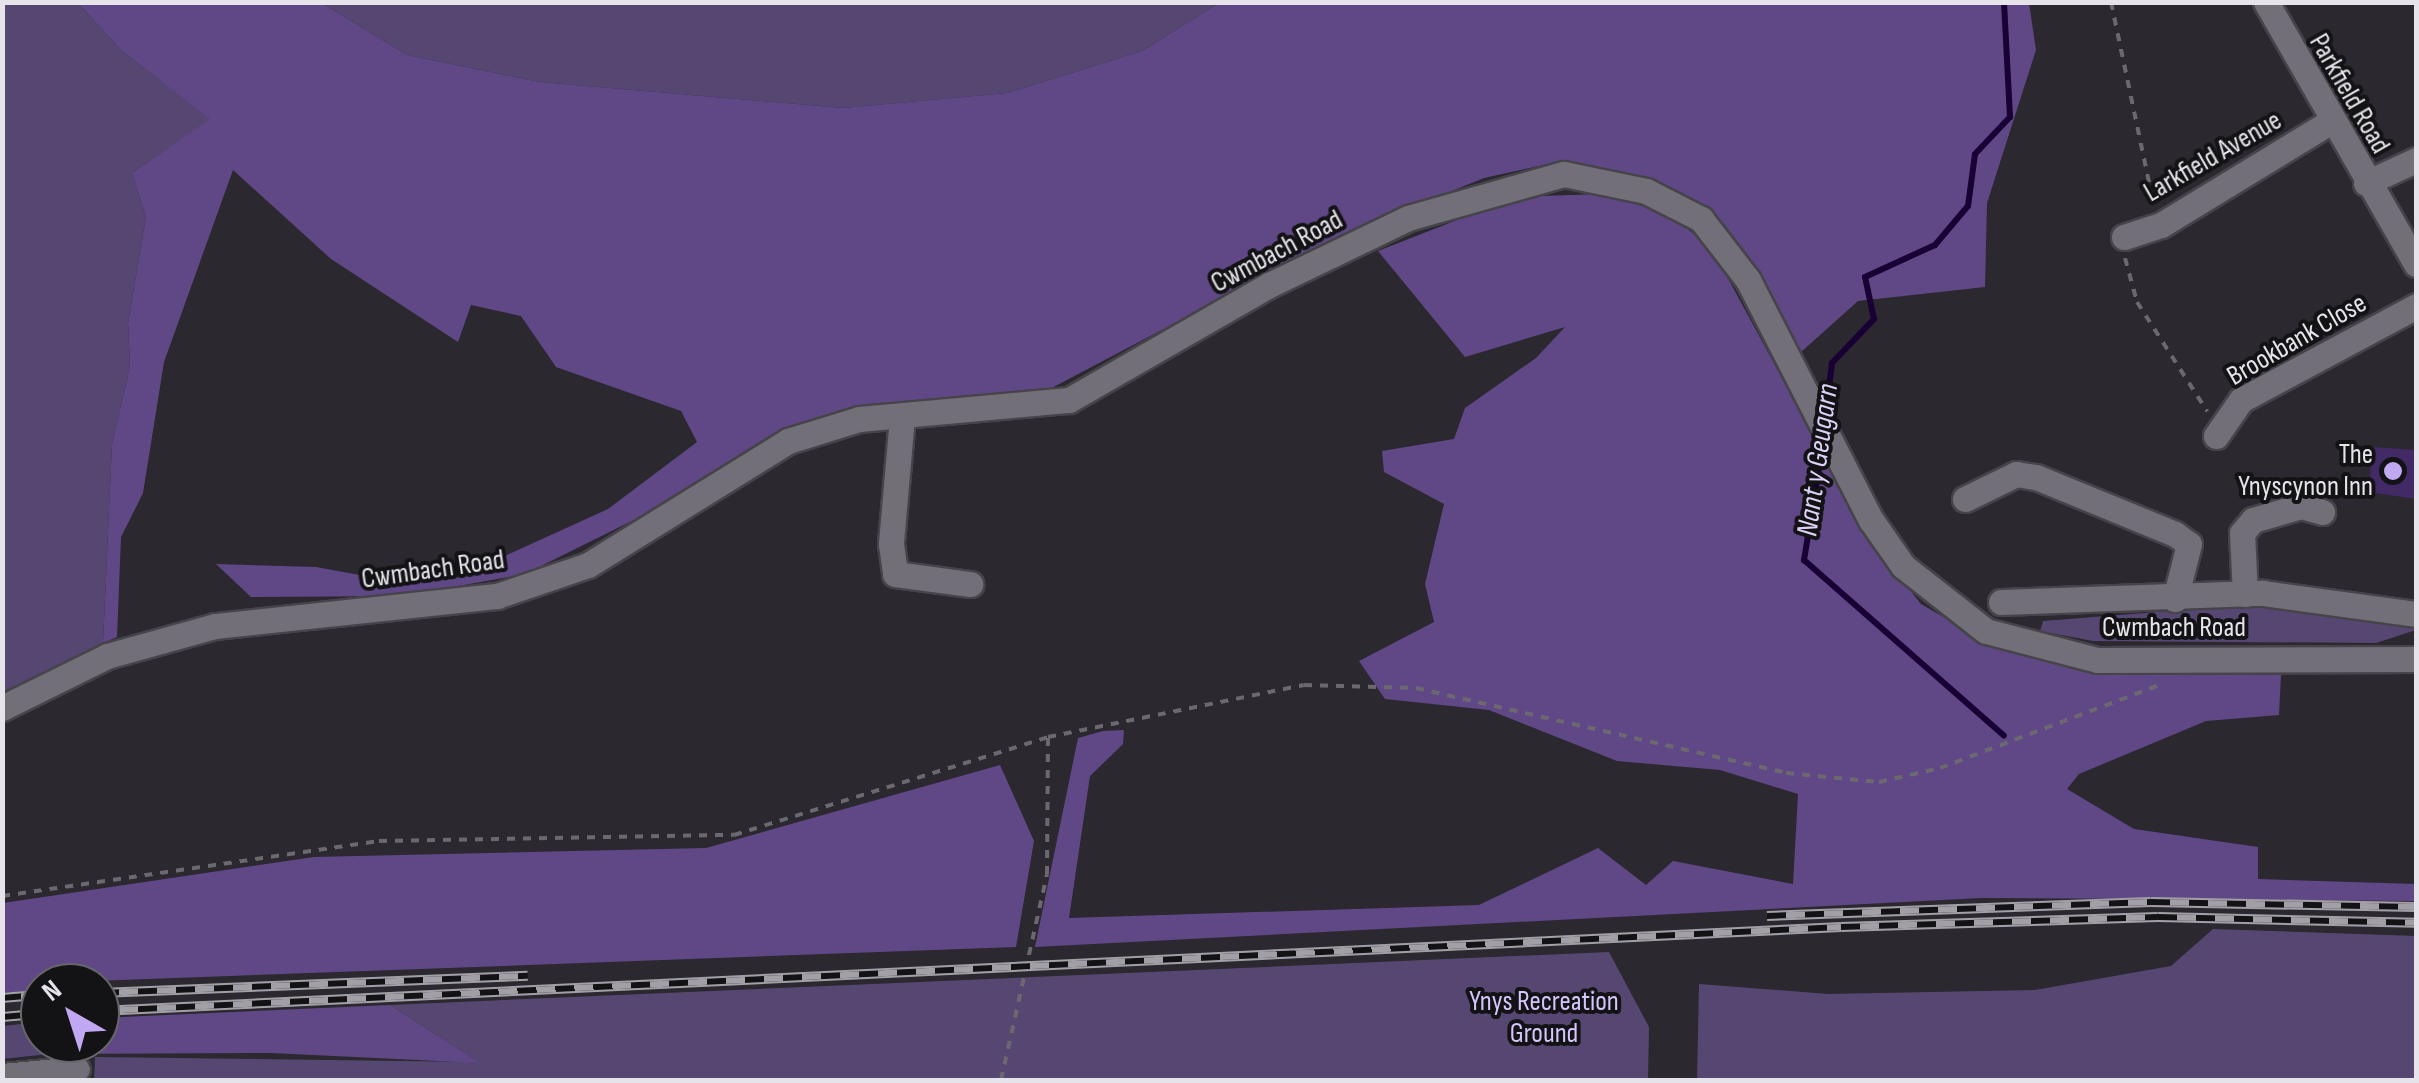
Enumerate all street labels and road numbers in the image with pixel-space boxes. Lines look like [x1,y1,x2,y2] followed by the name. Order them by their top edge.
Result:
[2301,28,2397,160] street label: Parkfield Road
[2138,104,2288,210] street label: Larkfield Avenue
[1206,203,1348,301] street label: Cwmbach Road
[2221,287,2373,393] street label: Brookbank Close
[359,543,507,597] street label: Cwmbach Road
[2102,611,2246,645] street label: Cwmbach Road

